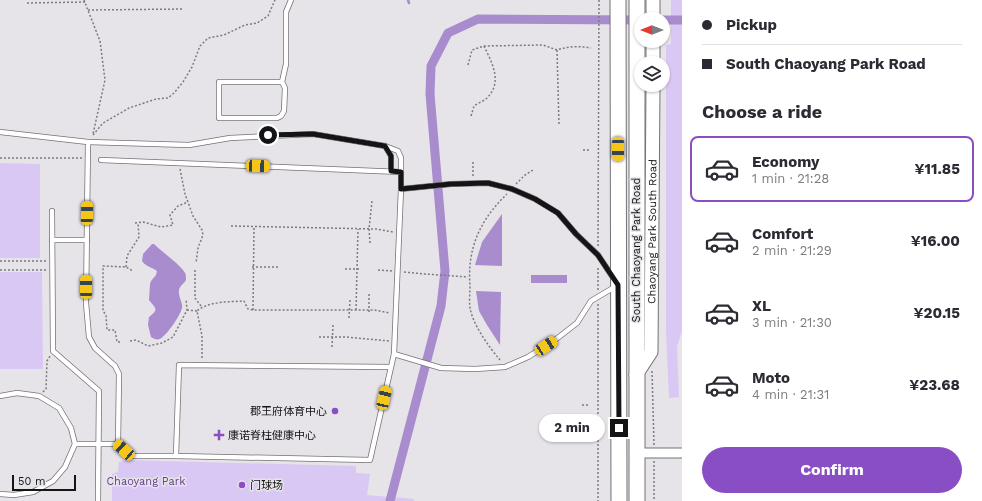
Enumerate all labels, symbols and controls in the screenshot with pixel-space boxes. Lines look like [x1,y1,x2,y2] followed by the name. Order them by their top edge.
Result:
[634,12,670,48] north arrow
[634,12,670,92] map controls
[726,16,777,34] text: Pickup
[726,55,926,73] text: South Chaoyang Park Road
[634,56,670,92] button: layers
[702,101,822,122] text: Choose a ride
[259,126,277,144] route start
[612,137,624,161] car
[704,151,740,187] icon: car
[752,153,819,171] text: Economy
[645,159,659,304] street label: Chaoyang Park South Road
[246,160,270,172] car
[915,160,960,178] text: ¥11.85
[752,171,829,186] text: 1 min · 21:28
[630,178,643,322] street label: South Chaoyang Park Road
[81,201,93,225] car
[704,223,740,259] icon: car
[752,225,813,243] text: Comfort
[911,232,960,250] text: ¥16.00
[752,243,832,258] text: 2 min · 21:29
[80,275,92,299] car
[704,295,740,331] icon: car
[752,297,771,315] text: XL
[914,304,960,322] text: ¥20.15
[752,315,832,330] text: 3 min · 21:30
[533,334,559,358] car
[704,367,740,403] icon: car
[752,369,790,387] text: Moto
[909,376,960,394] text: ¥23.68
[375,385,393,411] car
[752,387,829,402] text: 4 min · 21:31
[250,405,327,418] place label: 郡王府体育中心
[330,406,340,416] marker: 郡王府体育中心
[539,414,605,442] callout: 2 min
[610,419,628,437] route end
[554,420,590,435] text: 2 min
[213,429,225,441] marker: 康诺脊柱健康中心
[228,429,316,442] place label: 康诺脊柱健康中心
[111,438,137,462] car
[702,447,962,493] button: Confirm
[12,473,76,492] scale bar
[18,475,45,488] text: 50 m
[107,475,185,488] park label: Chaoyang Park
[250,479,283,492] place label: 门球场
[237,480,247,490] marker: 门球场

